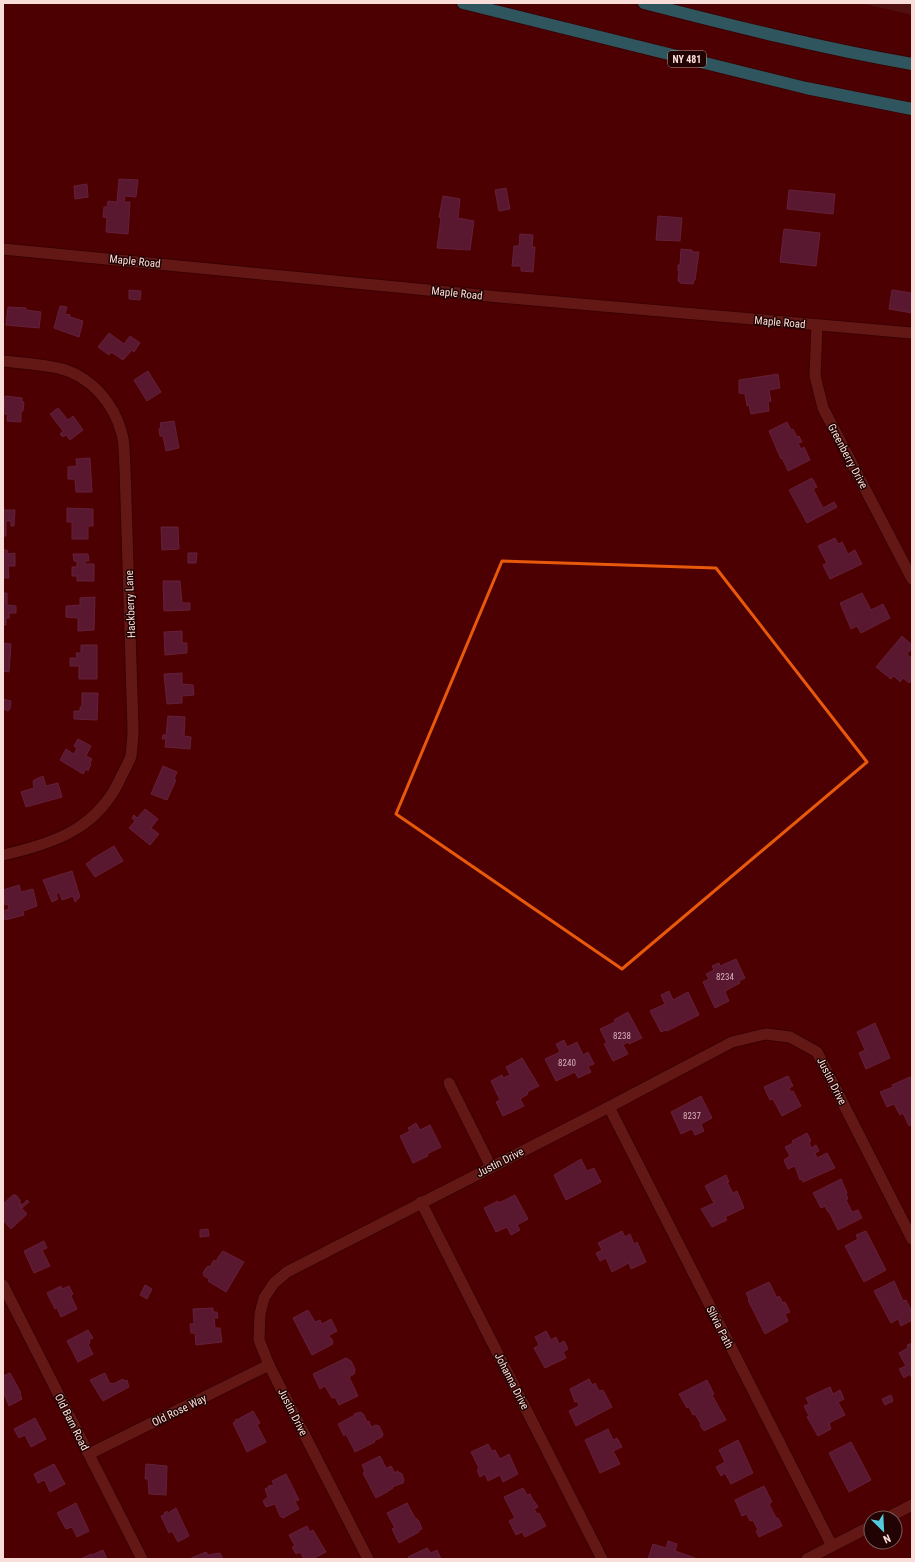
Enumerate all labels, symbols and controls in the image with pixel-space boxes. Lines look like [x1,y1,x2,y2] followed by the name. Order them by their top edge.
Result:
[668,51,706,67] road number: NY 481
[109,252,161,271] street label: Maple Road
[431,284,483,303] street label: Maple Road
[754,314,806,331] street label: Maple Road
[825,421,870,491] street label: Greenberry Drive
[123,570,138,638] street label: Hackberry Lane
[716,972,734,982] house number: 8234
[613,1031,631,1041] house number: 8238
[814,1055,849,1107] street label: Justin Drive
[558,1058,576,1068] house number: 8240
[683,1111,701,1121] house number: 8237
[474,1145,526,1180] street label: Justin Drive
[703,1304,736,1351] street label: Silvia Path
[492,1351,531,1412] street label: Johanna Drive
[275,1386,310,1438] street label: Justin Drive
[150,1391,209,1429] street label: Old Rose Way
[52,1392,91,1453] street label: Old Barn Road
[863,1510,903,1550] north arrow
[881,1531,893,1546] text: N

